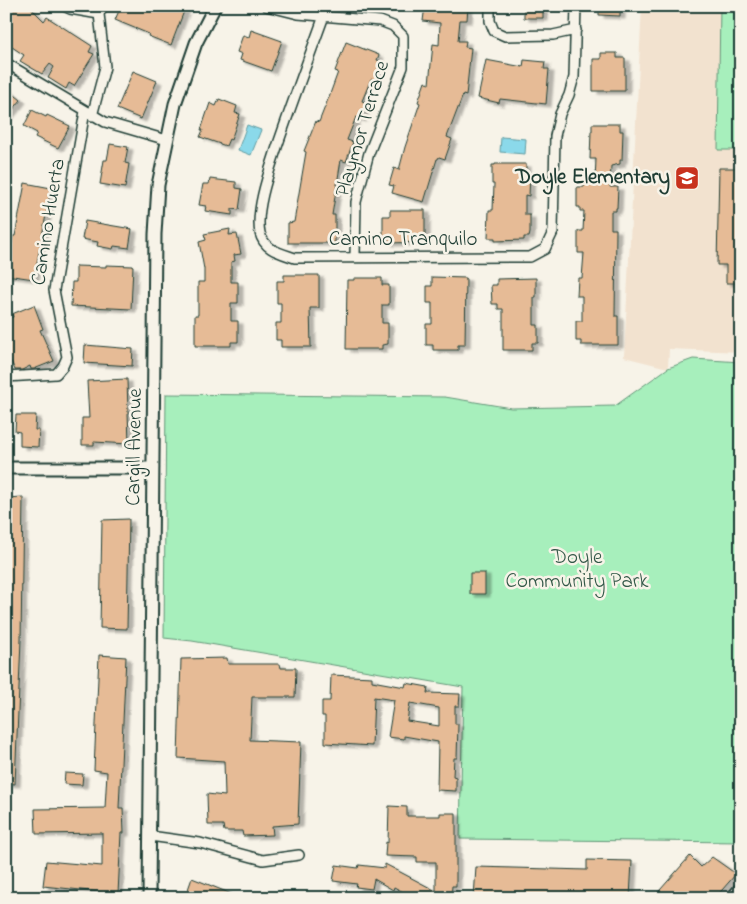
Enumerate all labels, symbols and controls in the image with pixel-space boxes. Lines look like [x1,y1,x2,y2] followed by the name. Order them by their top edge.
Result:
[328,57,400,201] street label: Playmor Terrace
[24,156,74,288] street label: Camino Huerta
[515,163,670,195] place label: Doyle Elementary
[674,165,700,191] school or university icon: Doyle Elementary
[329,225,477,255] street label: Camino Tranquilo
[119,387,153,506] street label: Cargill Avenue
[505,543,649,599] park label: Doyle Community Park

